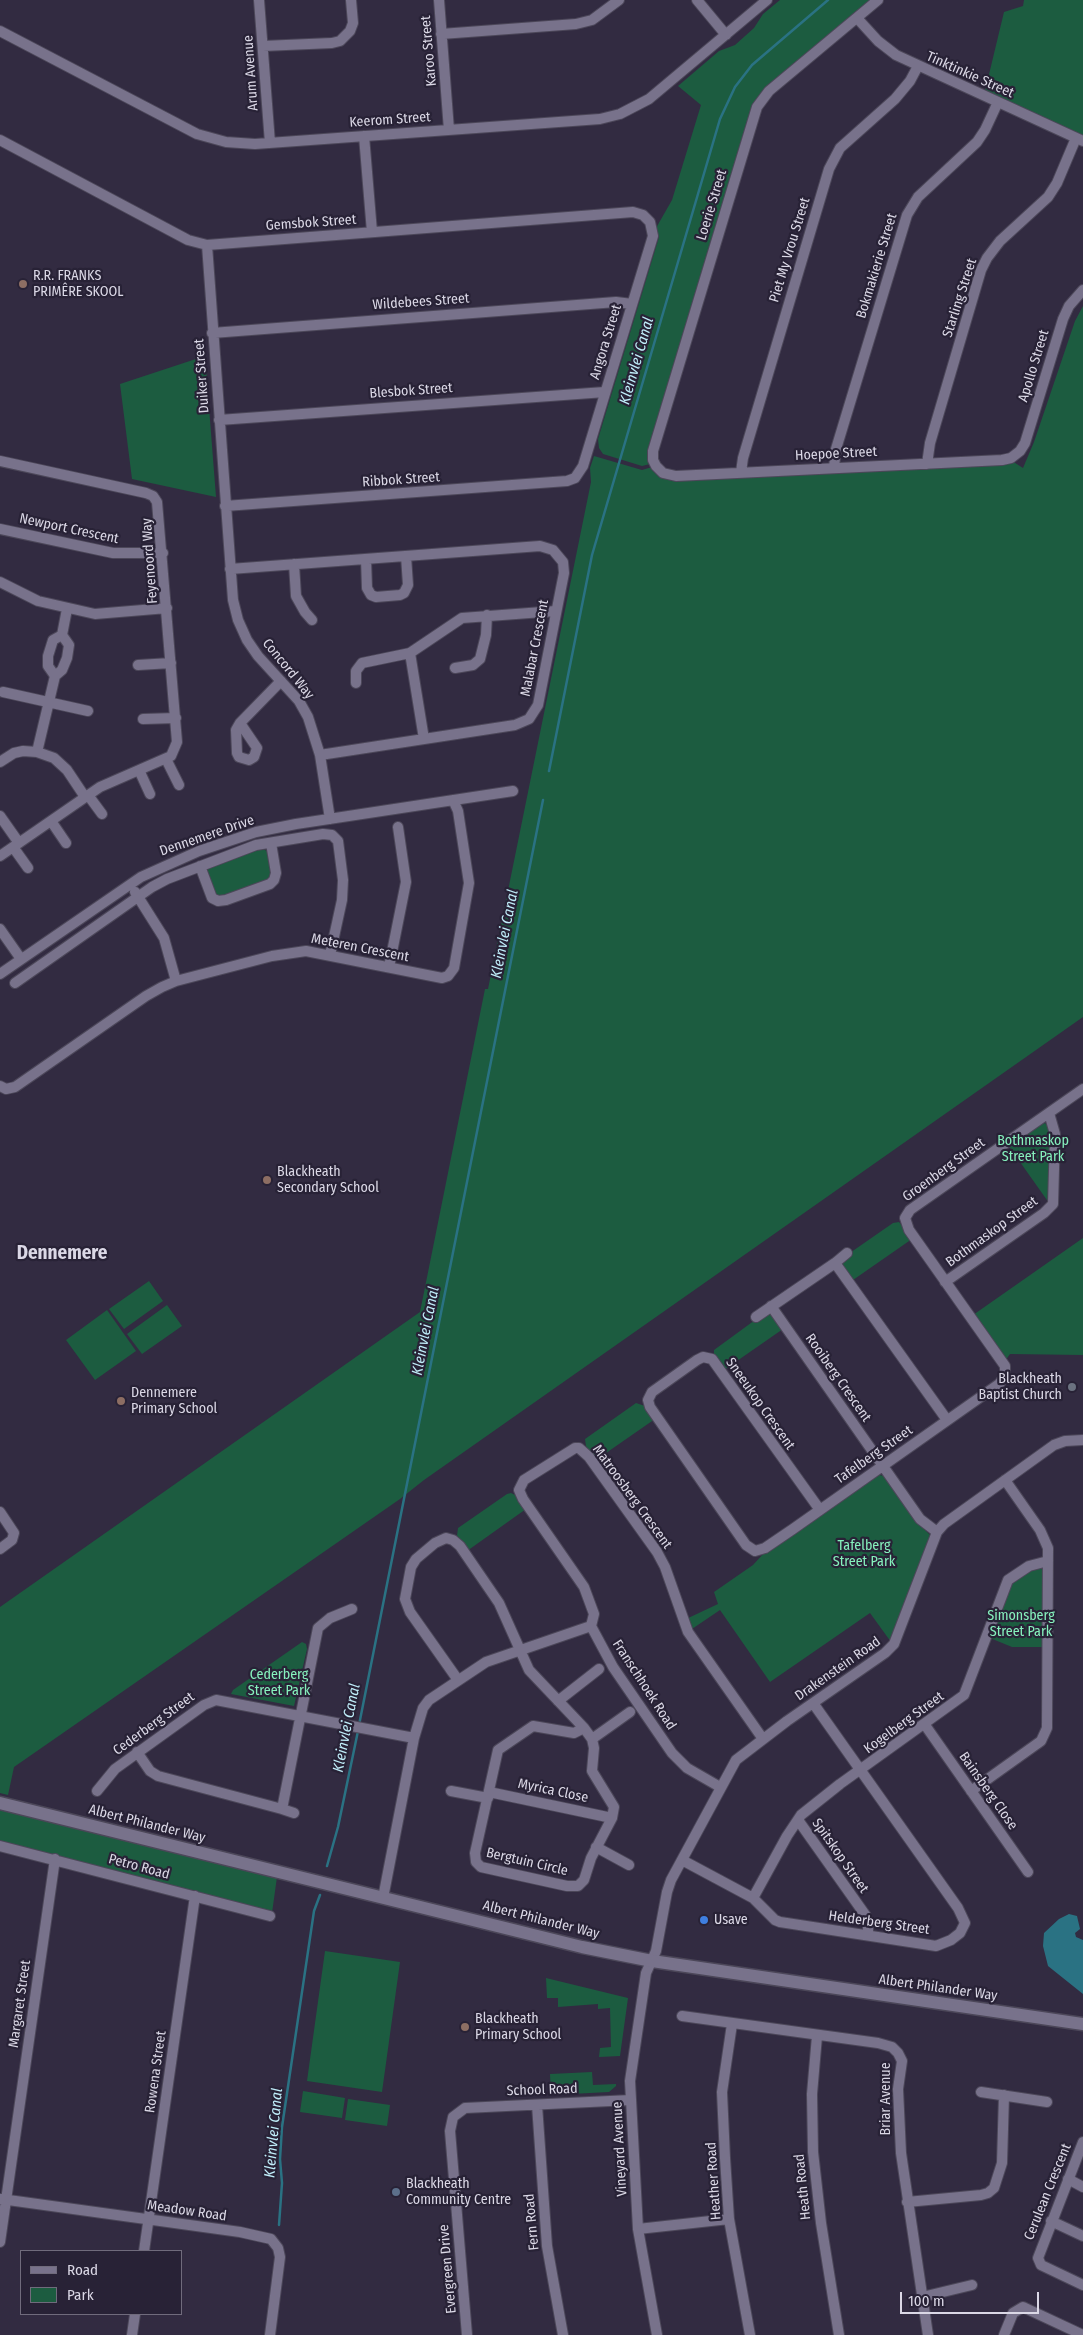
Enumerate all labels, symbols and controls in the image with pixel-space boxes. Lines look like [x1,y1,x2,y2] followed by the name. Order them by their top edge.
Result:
[418,15,440,87] street label: Karoo Street
[240,35,262,111] street label: Arum Avenue
[924,48,1016,102] street label: Tinktinkie Street
[349,109,431,131] street label: Keerom Street
[693,168,731,242] street label: Loerie Street
[766,195,814,305] street label: Piet My Vrou Street
[265,211,357,235] street label: Gemsbok Street
[853,211,901,321] street label: Bokmakierie Street
[939,256,981,340] street label: Starling Street
[33,268,124,300] place label: R.R. FRANKS PRIMÊRE SKOOL
[17,278,29,290] marker: R.R. FRANKS PRIMÊRE SKOOL
[372,290,470,314] street label: Wildebees Street
[587,302,625,382] street label: Angora Street
[616,315,658,407] water label: Kleinvlei Canal
[1015,328,1053,404] street label: Apollo Street
[191,338,213,414] street label: Duiker Street
[369,380,453,402] street label: Blesbok Street
[795,443,877,465] street label: Hoepoe Street
[362,469,440,491] street label: Ribbok Street
[18,510,120,548] street label: Newport Crescent
[139,518,161,604] street label: Feyenoord Way
[517,598,553,698] street label: Malabar Crescent
[259,635,317,703] street label: Concord Way
[158,812,256,860] street label: Dennemere Drive
[488,888,522,980] water label: Kleinvlei Canal
[310,930,410,966] street label: Meteren Crescent
[997,1133,1069,1166] park label: Bothmaskop Street Park
[900,1135,988,1205] street label: Groenberg Street
[277,1164,379,1196] place label: Blackheath Secondary School
[261,1174,273,1186] marker: Blackheath Secondary School
[943,1193,1041,1271] street label: Bothmaskop Street
[17,1243,107,1265] district label: Dennemere
[409,1285,443,1377] water label: Kleinvlei Canal
[801,1331,875,1425] street label: Rooiberg Crescent
[722,1355,798,1453] street label: Sneeukop Crescent
[979,1371,1062,1404] place label: Blackheath Baptist Church
[1066,1381,1078,1393] marker: Blackheath Baptist Church
[131,1385,217,1418] place label: Dennemere Primary School
[115,1395,127,1407] marker: Dennemere Primary School
[832,1422,916,1488] street label: Tafelberg Street
[589,1442,675,1552] street label: Matroosberg Crescent
[833,1538,895,1570] park label: Tafelberg Street Park
[987,1608,1055,1640] park label: Simonsberg Street Park
[792,1633,884,1705] street label: Drakenstein Road
[609,1637,679,1733] street label: Franschhoek Road
[248,1667,310,1700] park label: Cederberg Street Park
[330,1682,364,1774] water label: Kleinvlei Canal
[861,1688,947,1758] street label: Kogelberg Street
[110,1689,198,1759] street label: Cederberg Street
[955,1749,1021,1833] street label: Bainsberg Close
[516,1775,590,1807] street label: Myrica Close
[87,1801,207,1847] street label: Albert Philander Way
[808,1815,872,1897] street label: Spitskop Street
[484,1844,570,1880] street label: Bergtuin Circle
[107,1851,171,1883] street label: Petro Road
[481,1897,601,1943] street label: Albert Philander Way
[827,1908,931,1938] street label: Helderberg Street
[714,1912,748,1928] place label: Usave
[698,1914,710,1926] marker: Usave
[6,1959,34,2049] street label: Margaret Street
[878,1971,998,2005] street label: Albert Philander Way
[475,2011,561,2044] place label: Blackheath Primary School
[459,2021,471,2033] marker: Blackheath Primary School
[142,2030,170,2114] street label: Rowena Street
[878,2062,894,2136] street label: Briar Avenue
[506,2080,578,2100] street label: School Road
[261,2087,287,2179] water label: Kleinvlei Canal
[609,2101,631,2197] street label: Vineyard Avenue
[703,2141,725,2221] street label: Heather Road
[1021,2141,1075,2243] street label: Cerulean Crescent
[791,2153,815,2221] street label: Heath Road
[406,2176,511,2208] place label: Blackheath Community Centre
[390,2186,402,2198] marker: Blackheath Community Centre
[521,2193,543,2251] street label: Fern Road
[146,2197,228,2225] street label: Meadow Road
[436,2224,460,2314] street label: Evergreen Drive
[20,2250,182,2315] legend
[67,2261,98,2279] text: Road
[903,2282,1042,2314] scale bar
[67,2286,94,2304] text: Park
[908,2292,945,2310] text: 100 m

